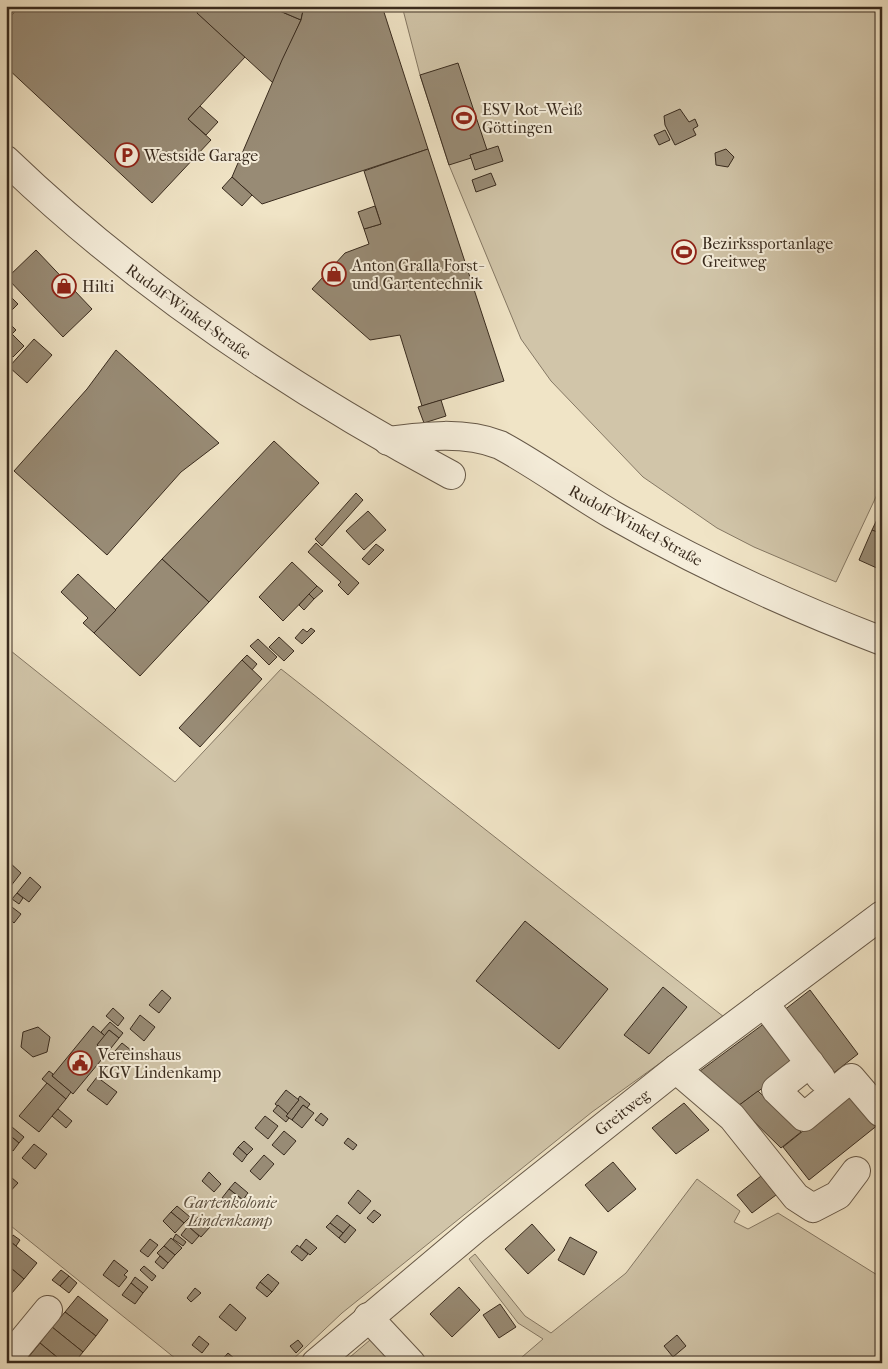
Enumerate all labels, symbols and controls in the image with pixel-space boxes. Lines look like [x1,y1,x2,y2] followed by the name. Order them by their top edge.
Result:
[482,100,582,137] place label: ESV Rot–Weìß Göttingen
[451,105,477,131] sports icon: ESV Rot–Weìß Göttingen
[114,142,140,168] parking icon: Westside Garage
[143,146,258,165] place label: Westside Garage
[702,234,833,271] place label: Bezirkssportanlage Greitweg
[671,239,697,265] sports icon: Bezirkssportanlage Greitweg
[351,256,484,293] place label: Anton Gralla Forst- und Gartentechnik
[123,260,255,363] street label: Rudolf-Winkel-Straße
[321,261,347,287] shop icon: Anton Gralla Forst- und Gartentechnik
[51,273,77,299] shop icon: Hilti
[82,277,114,296] place label: Hilti
[566,481,706,570] street label: Rudolf-Winkel-Straße
[97,1045,222,1082] place label: Vereinshaus KGV Lindenkamp
[67,1050,93,1076] public building icon: Vereinshaus KGV Lindenkamp
[591,1085,654,1140] street label: Greitweg
[183,1193,277,1230] park label: Gartenkolonie Lindenkamp

